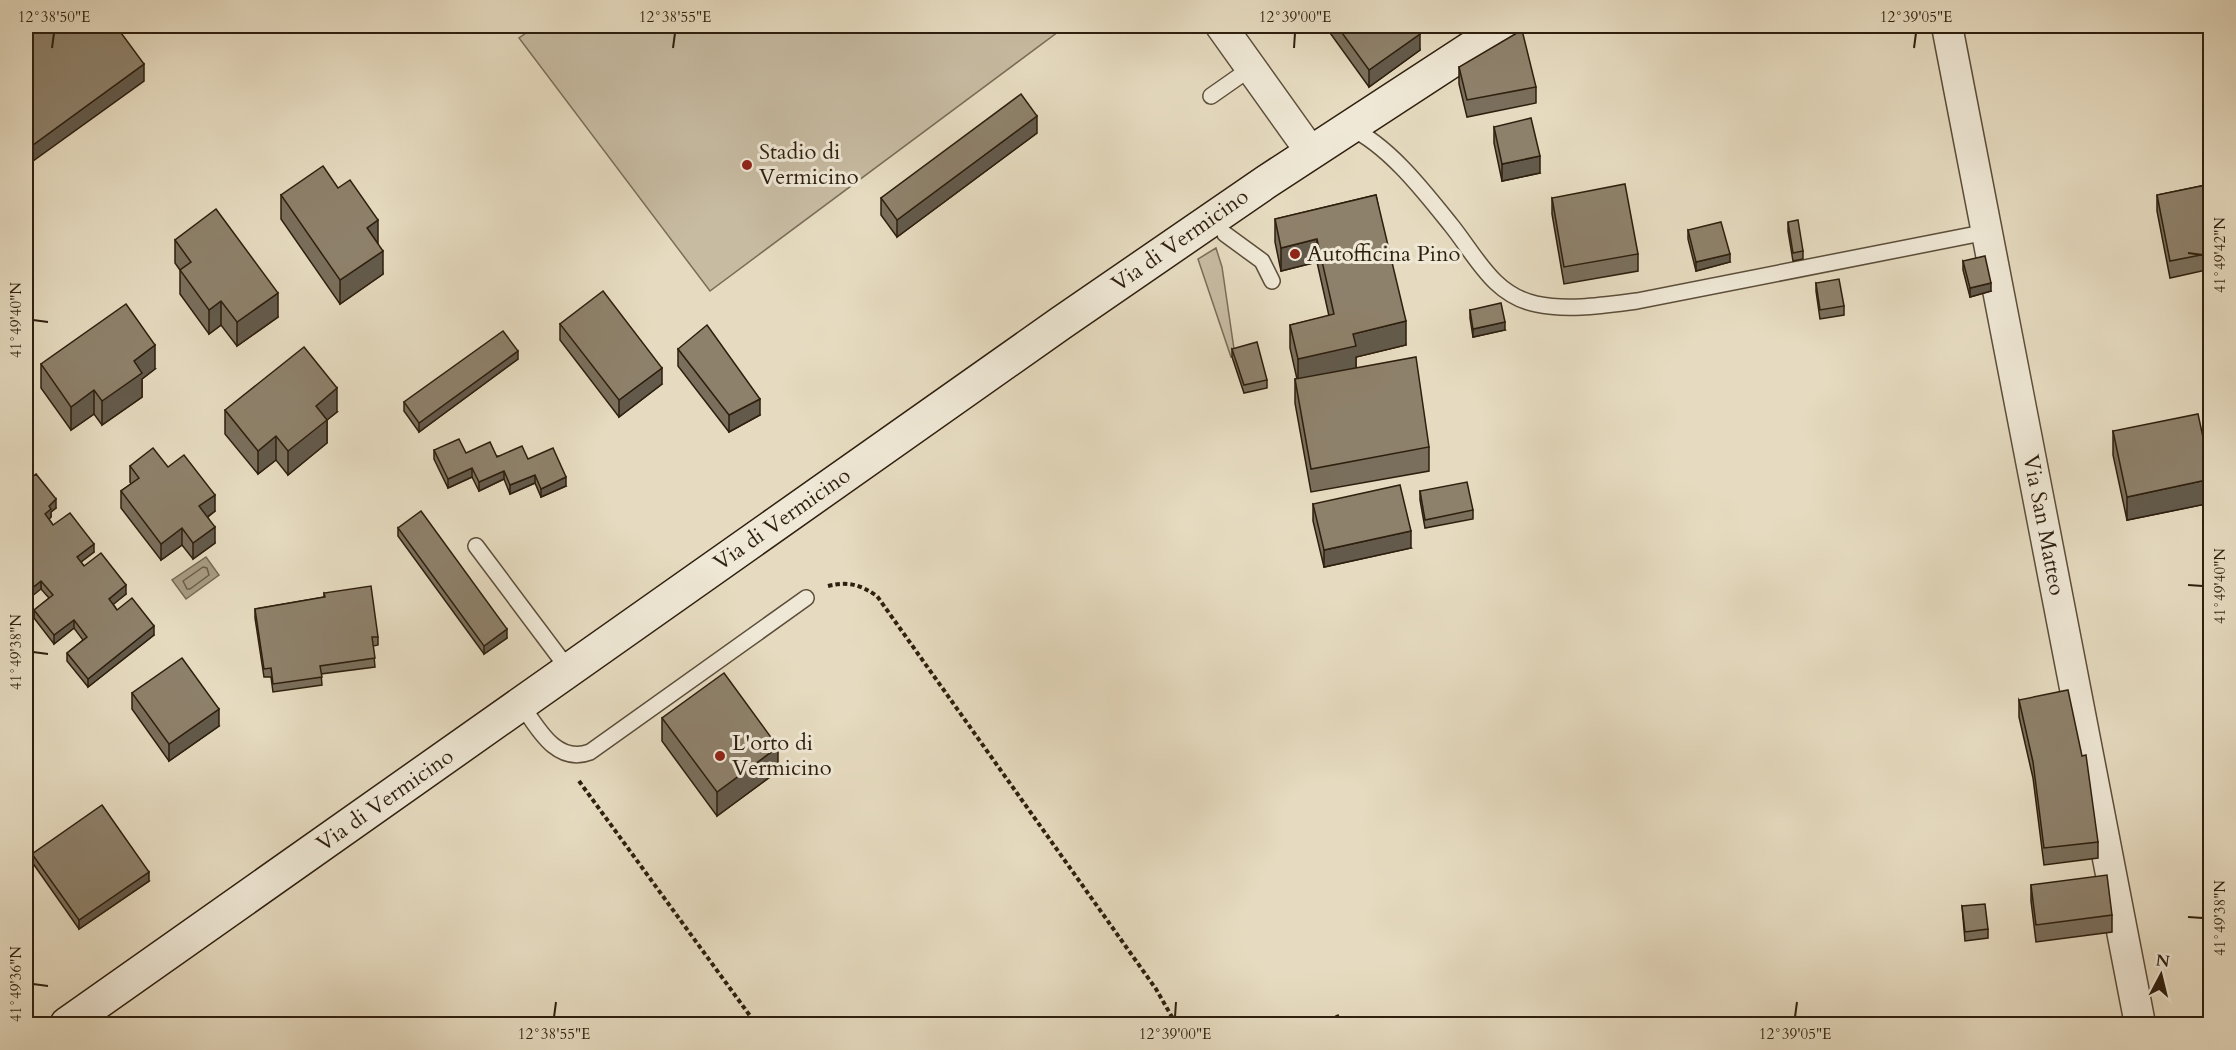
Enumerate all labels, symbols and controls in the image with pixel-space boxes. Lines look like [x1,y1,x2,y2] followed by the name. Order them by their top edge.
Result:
[18,7,90,27] text: 12°38'50"E
[639,7,711,27] text: 12°38'55"E
[1259,7,1331,27] text: 12°39'00"E
[1880,7,1952,27] text: 12°39'05"E
[759,137,859,192] place label: Stadio di Vermicino
[740,158,754,172] marker: Stadio di Vermicino
[1105,181,1255,299] street label: Via di Vermicino
[2210,217,2230,293] text: 41°49'42"N
[1307,239,1460,269] place label: Autofficina Pino
[1288,247,1302,261] marker: Autofficina Pino
[6,282,26,358] text: 41°49'40"N
[2016,452,2072,598] street label: Via San Matteo
[707,460,857,578] street label: Via di Vermicino
[2210,548,2230,624] text: 41°49'40"N
[6,614,26,690] text: 41°49'38"N
[732,728,832,783] place label: L'orto di Vermicino
[310,741,460,859] street label: Via di Vermicino
[713,749,727,763] marker: L'orto di Vermicino
[2210,880,2230,956] text: 41°49'38"N
[2131,945,2191,1005] north arrow
[6,946,26,1022] text: 41°49'36"N
[2154,949,2171,973] text: N
[518,1024,590,1044] text: 12°38'55"E
[1139,1024,1211,1044] text: 12°39'00"E
[1759,1024,1831,1044] text: 12°39'05"E

